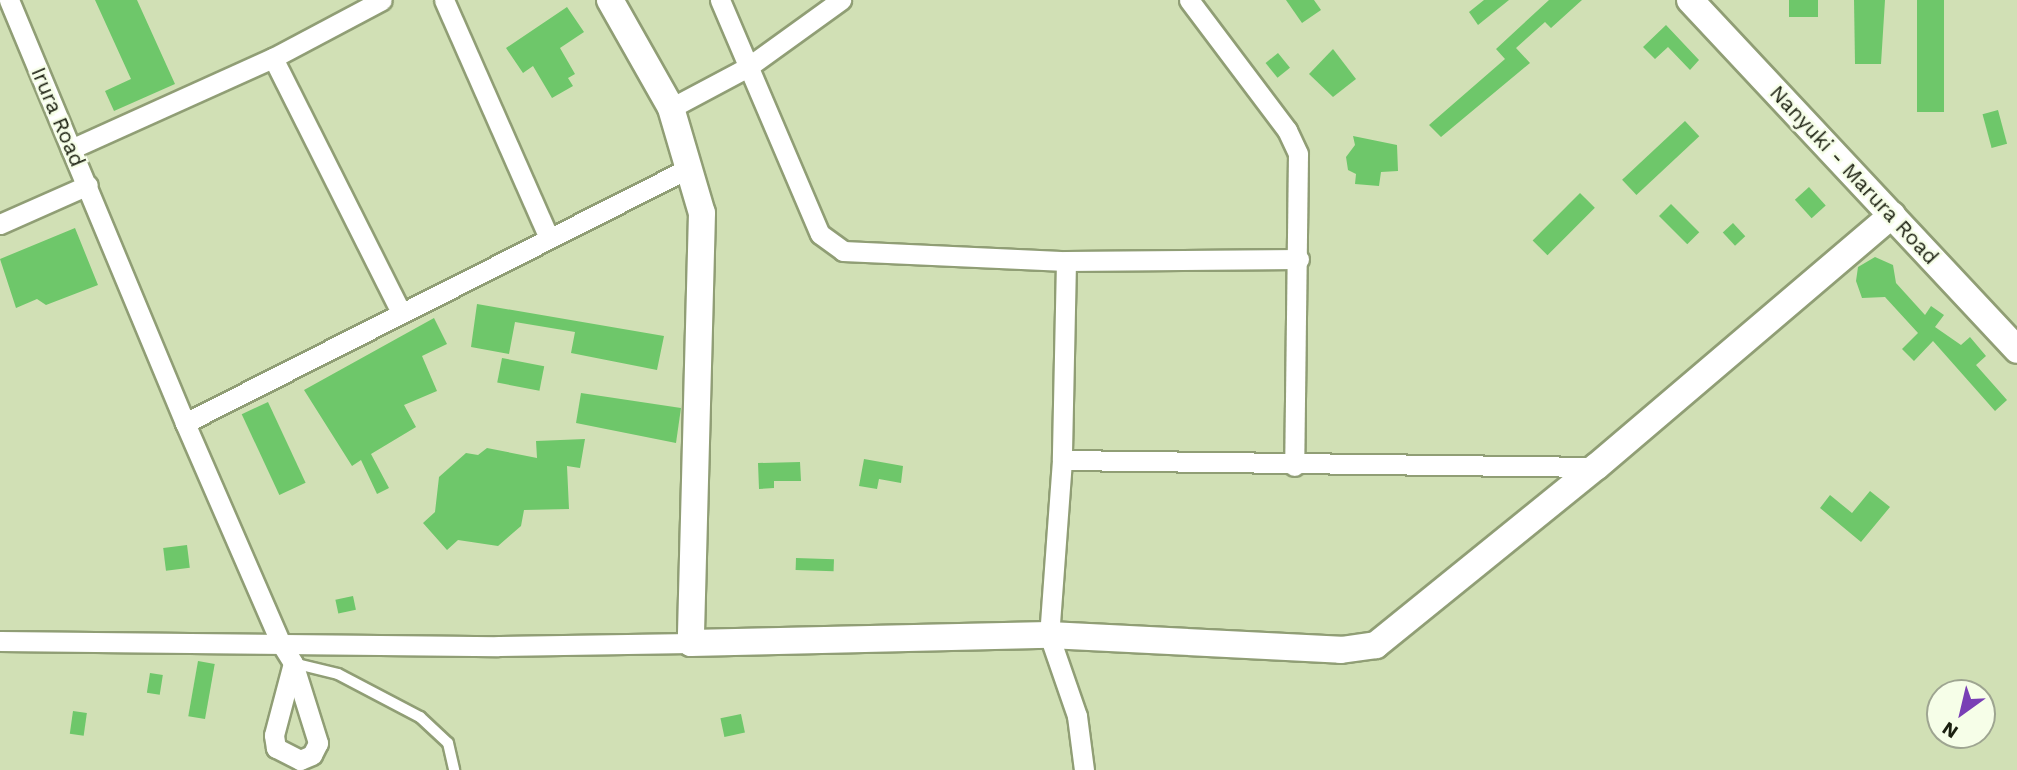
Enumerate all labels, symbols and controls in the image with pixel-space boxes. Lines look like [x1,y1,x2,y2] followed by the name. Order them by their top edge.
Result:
[26,63,90,171] street label: Irura Road
[1764,80,1944,270] street label: Nanyuki - Marura Road
[1926,679,1996,749] north arrow
[1938,717,1962,744] text: N

